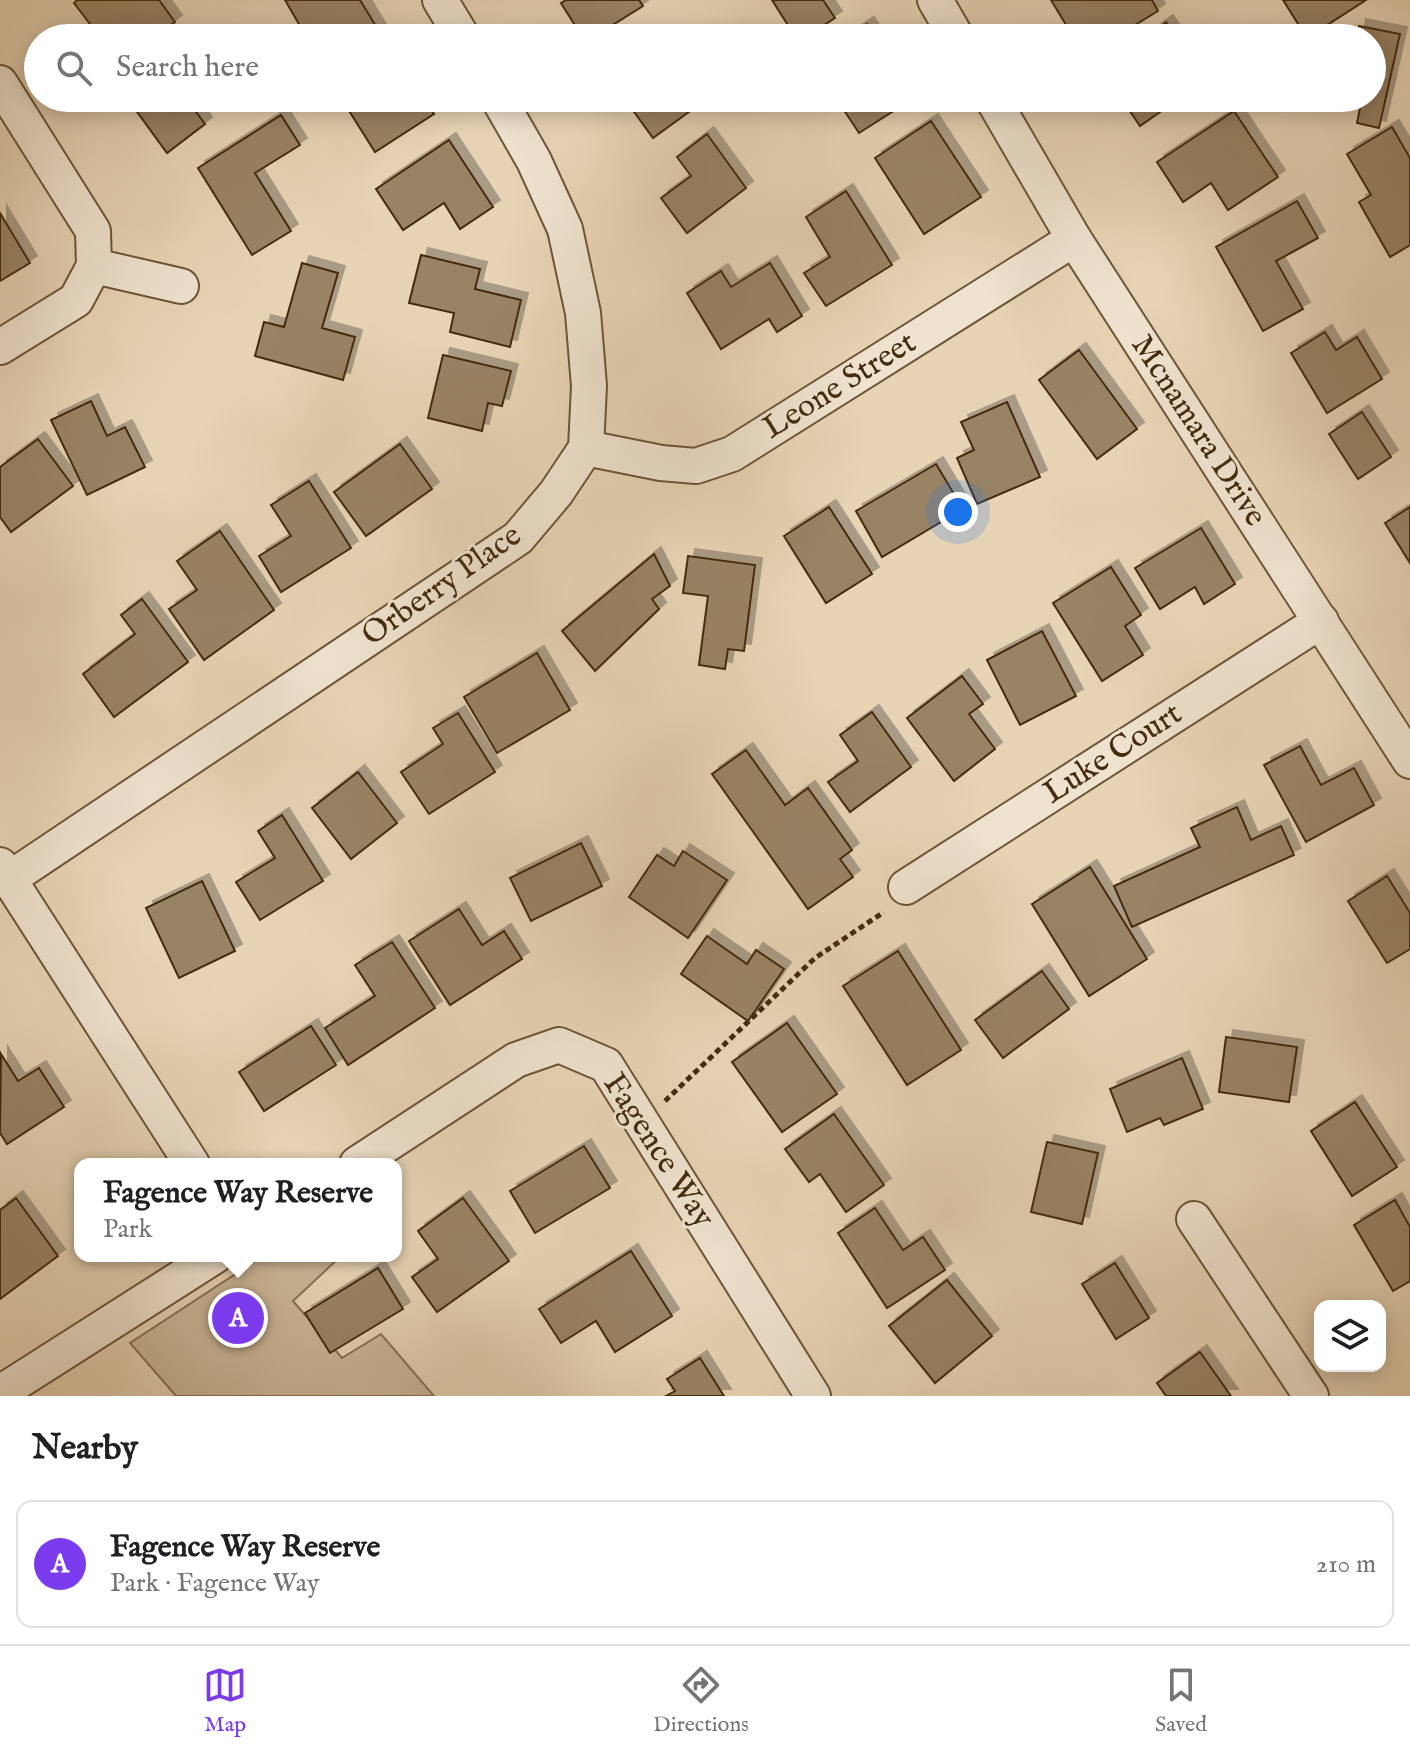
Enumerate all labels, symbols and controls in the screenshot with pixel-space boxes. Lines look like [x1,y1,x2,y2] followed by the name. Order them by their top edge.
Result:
[24,24,1386,112] search box
[52,46,96,90] icon: search
[116,49,259,87] text: Search here
[756,323,924,449] street label: Leone Street
[1121,328,1275,534] street label: Mcnamara Drive
[938,492,978,532] your location
[354,516,530,656] street label: Orberry Place
[1036,694,1190,814] street label: Luke Court
[593,1066,723,1236] street label: Fagence Way
[74,1158,402,1262] popup
[103,1175,373,1213] text: Fagence Way Reserve
[103,1213,152,1246] text: Park
[212,1288,264,1348] pin: A
[1314,1300,1386,1372] map controls
[1314,1300,1386,1372] button: layers
[32,1427,138,1470] text: Nearby
[110,1529,380,1567] text: Fagence Way Reserve
[51,1548,69,1581] text: A
[1316,1548,1376,1581] text: 210 m
[110,1567,320,1600] text: Park · Fagence Way
[203,1663,247,1739] tab: Map
[653,1663,749,1739] tab: Directions
[1155,1663,1207,1739] tab: Saved

